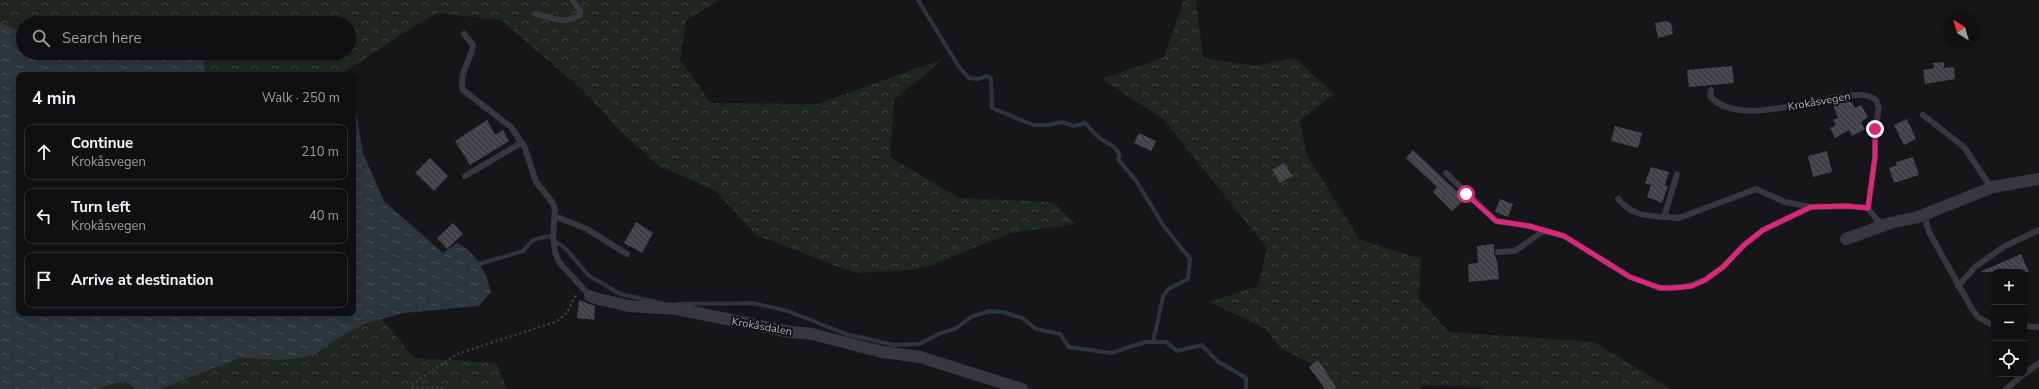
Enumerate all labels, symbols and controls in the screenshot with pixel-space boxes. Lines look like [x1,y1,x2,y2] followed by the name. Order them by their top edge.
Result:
[1943,12,1979,48] north arrow
[16,16,356,60] search box
[30,27,52,49] icon: search
[62,28,142,48] text: Search here
[32,87,76,110] text: 4 min
[262,89,340,107] text: Walk · 250 m
[1787,89,1852,114] street label: Krokåsvegen
[1866,120,1884,138] route end
[71,133,133,153] text: Continue
[33,141,55,163] icon: ahead
[301,143,339,161] text: 210 m
[71,153,146,171] text: Krokåsvegen
[1457,185,1475,203] route start
[71,197,130,217] text: Turn left
[33,205,55,227] icon: left
[309,207,339,225] text: 40 m
[71,217,146,235] text: Krokåsvegen
[33,269,55,291] icon: arrive
[1991,269,2027,377] map controls
[1991,269,2027,305] button: +
[71,270,214,290] text: Arrive at destination
[1991,305,2027,341] button: −
[731,314,793,339] street label: Krokåsdalen
[1991,341,2027,377] button: locate

